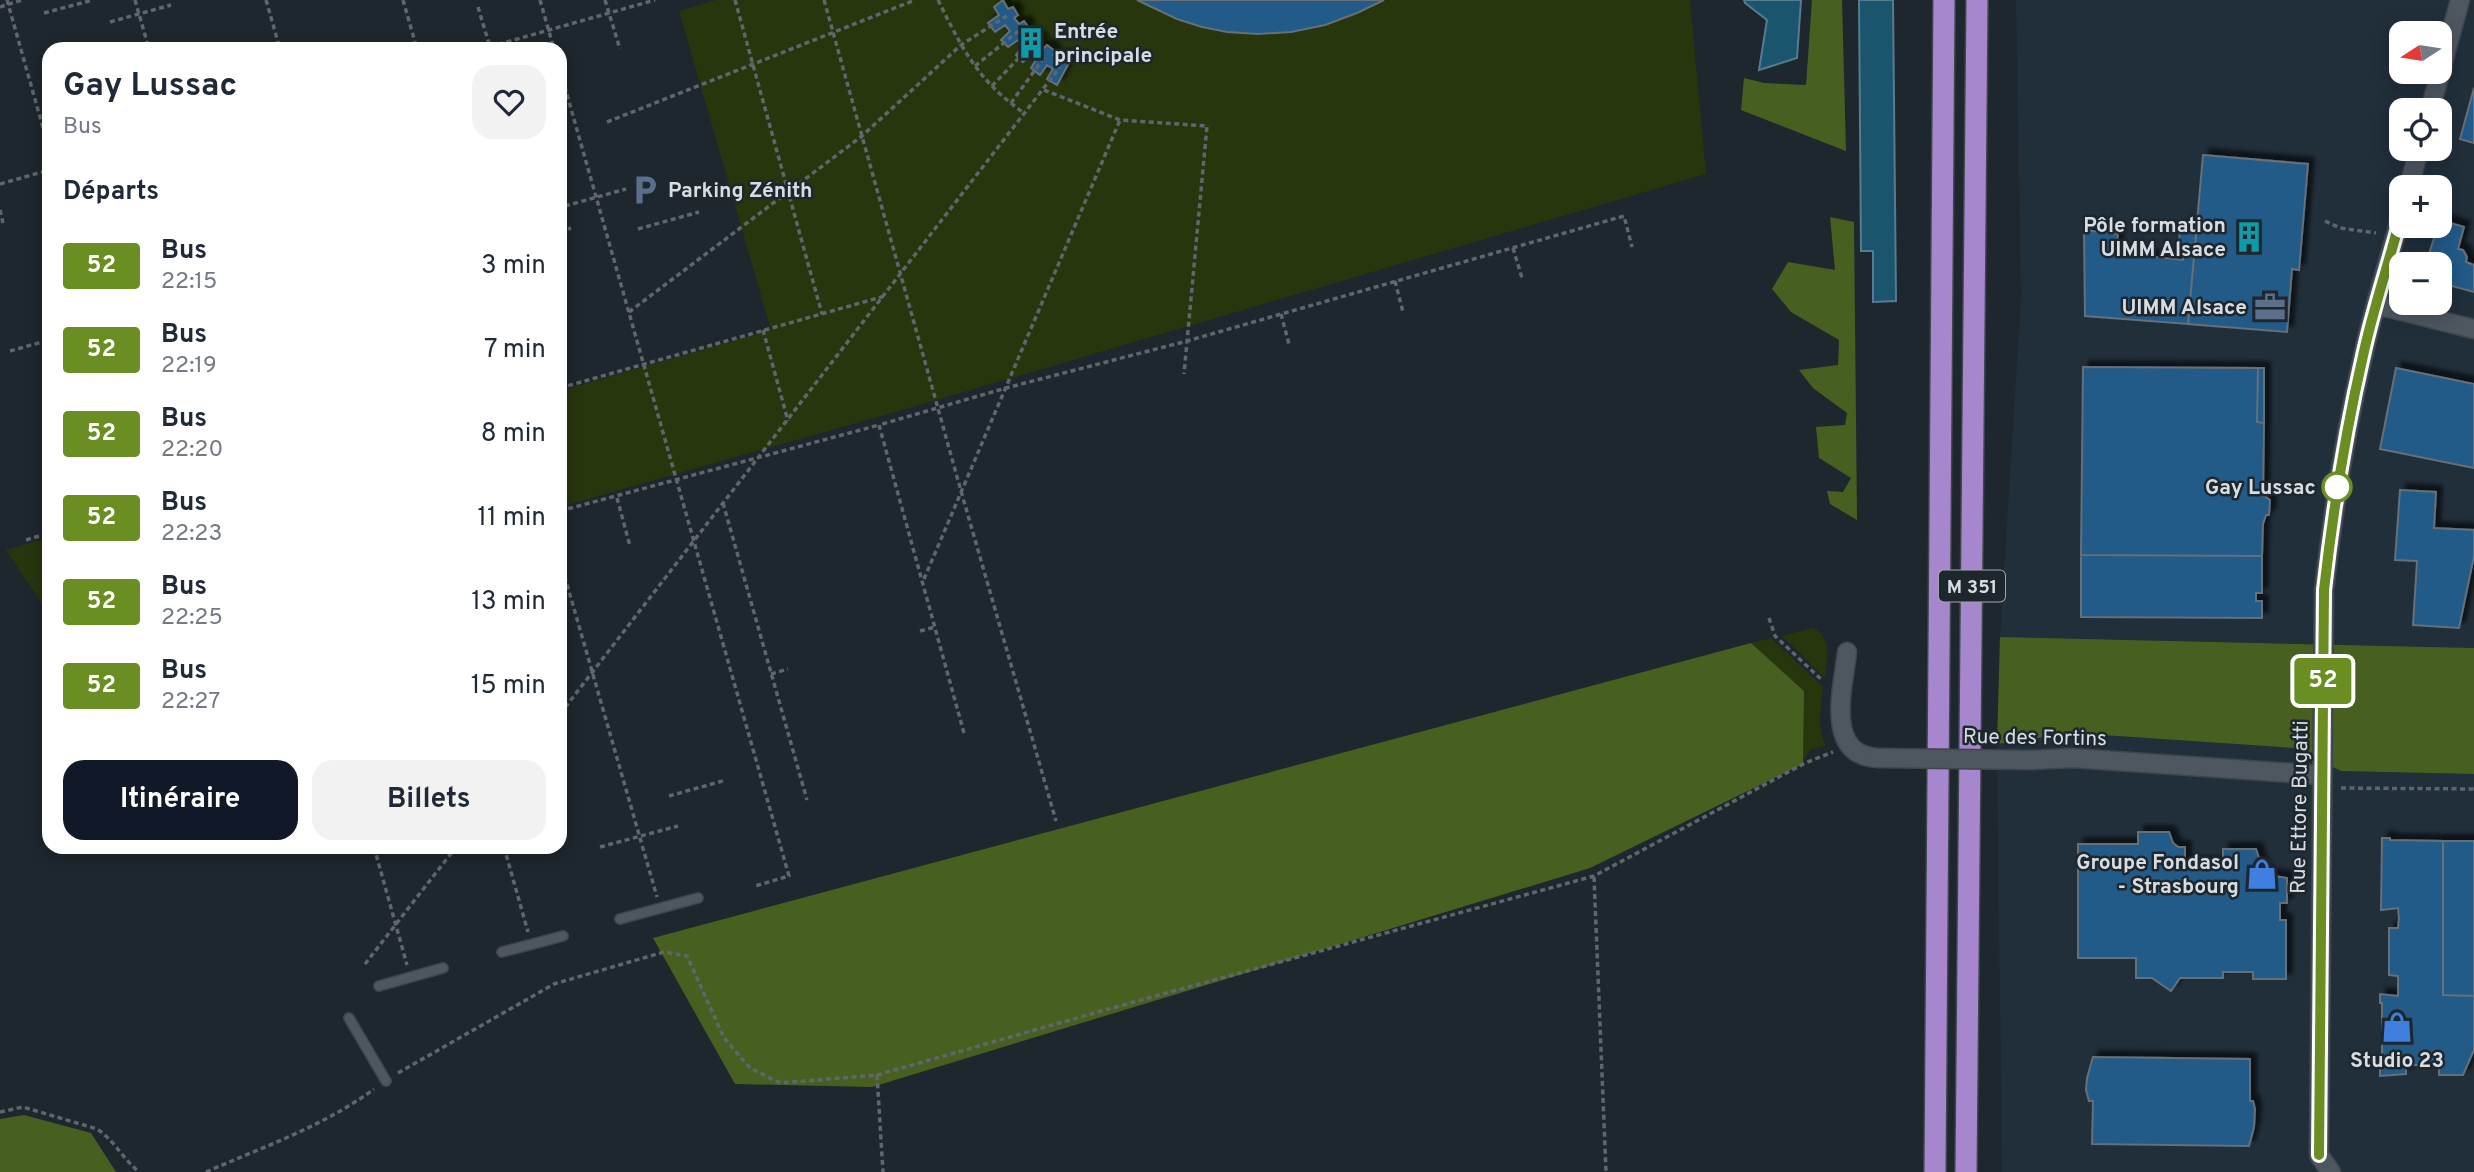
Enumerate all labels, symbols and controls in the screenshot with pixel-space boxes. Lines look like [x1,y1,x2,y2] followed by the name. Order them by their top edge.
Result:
[1054,19,1152,70] place label: Entrée principale
[2389,21,2452,84] north arrow
[2389,21,2452,315] map controls
[1014,26,1048,60] building icon: Entrée principale
[472,65,546,139] button: heart
[63,66,237,108] text: Gay Lussac
[2389,98,2452,161] button: locate
[63,113,102,142] text: Bus
[628,173,662,207] parking icon: Parking Zénith
[2389,175,2452,238] button: +
[63,176,159,209] text: Départs
[668,178,812,205] place label: Parking Zénith
[2083,213,2226,264] place label: Pôle formation UIMM Alsace
[2232,220,2266,254] building icon: Pôle formation UIMM Alsace
[161,235,207,268] text: Bus
[481,250,546,283] text: 3 min
[87,251,116,281] text: 52
[2389,252,2452,315] button: −
[161,268,217,297] text: 22:15
[2253,290,2287,324] office icon: UIMM Alsace
[2121,295,2247,322] place label: UIMM Alsace
[161,319,207,352] text: Bus
[484,334,546,367] text: 7 min
[87,335,116,365] text: 52
[161,352,217,381] text: 22:19
[161,403,207,436] text: Bus
[481,418,546,451] text: 8 min
[87,419,116,449] text: 52
[161,436,223,465] text: 22:20
[2322,472,2352,502] marker: Gay Lussac
[2205,475,2316,502] place label: Gay Lussac
[161,487,207,520] text: Bus
[477,502,546,535] text: 11 min
[87,503,116,533] text: 52
[161,520,222,549] text: 22:23
[1939,570,2005,601] road number: M 351
[161,571,207,604] text: Bus
[471,586,546,619] text: 13 min
[87,587,116,617] text: 52
[161,604,223,633] text: 22:25
[161,655,207,688] text: Bus
[2292,658,2354,704] line badge: 52
[2308,666,2338,696] text: 52
[471,670,546,703] text: 15 min
[87,671,116,701] text: 52
[161,688,220,717] text: 22:27
[2285,720,2316,894] street label: Rue Ettore Bugatti
[1963,724,2107,753] street label: Rue des Fortins
[63,760,298,840] button: Itinéraire
[312,760,546,840] button: Billets
[2076,850,2239,901] place label: Groupe Fondasol - Strasbourg
[2245,857,2279,891] shop icon: Groupe Fondasol - Strasbourg
[2380,1010,2414,1044] shop icon: Studio 23
[2350,1048,2444,1075] place label: Studio 23

